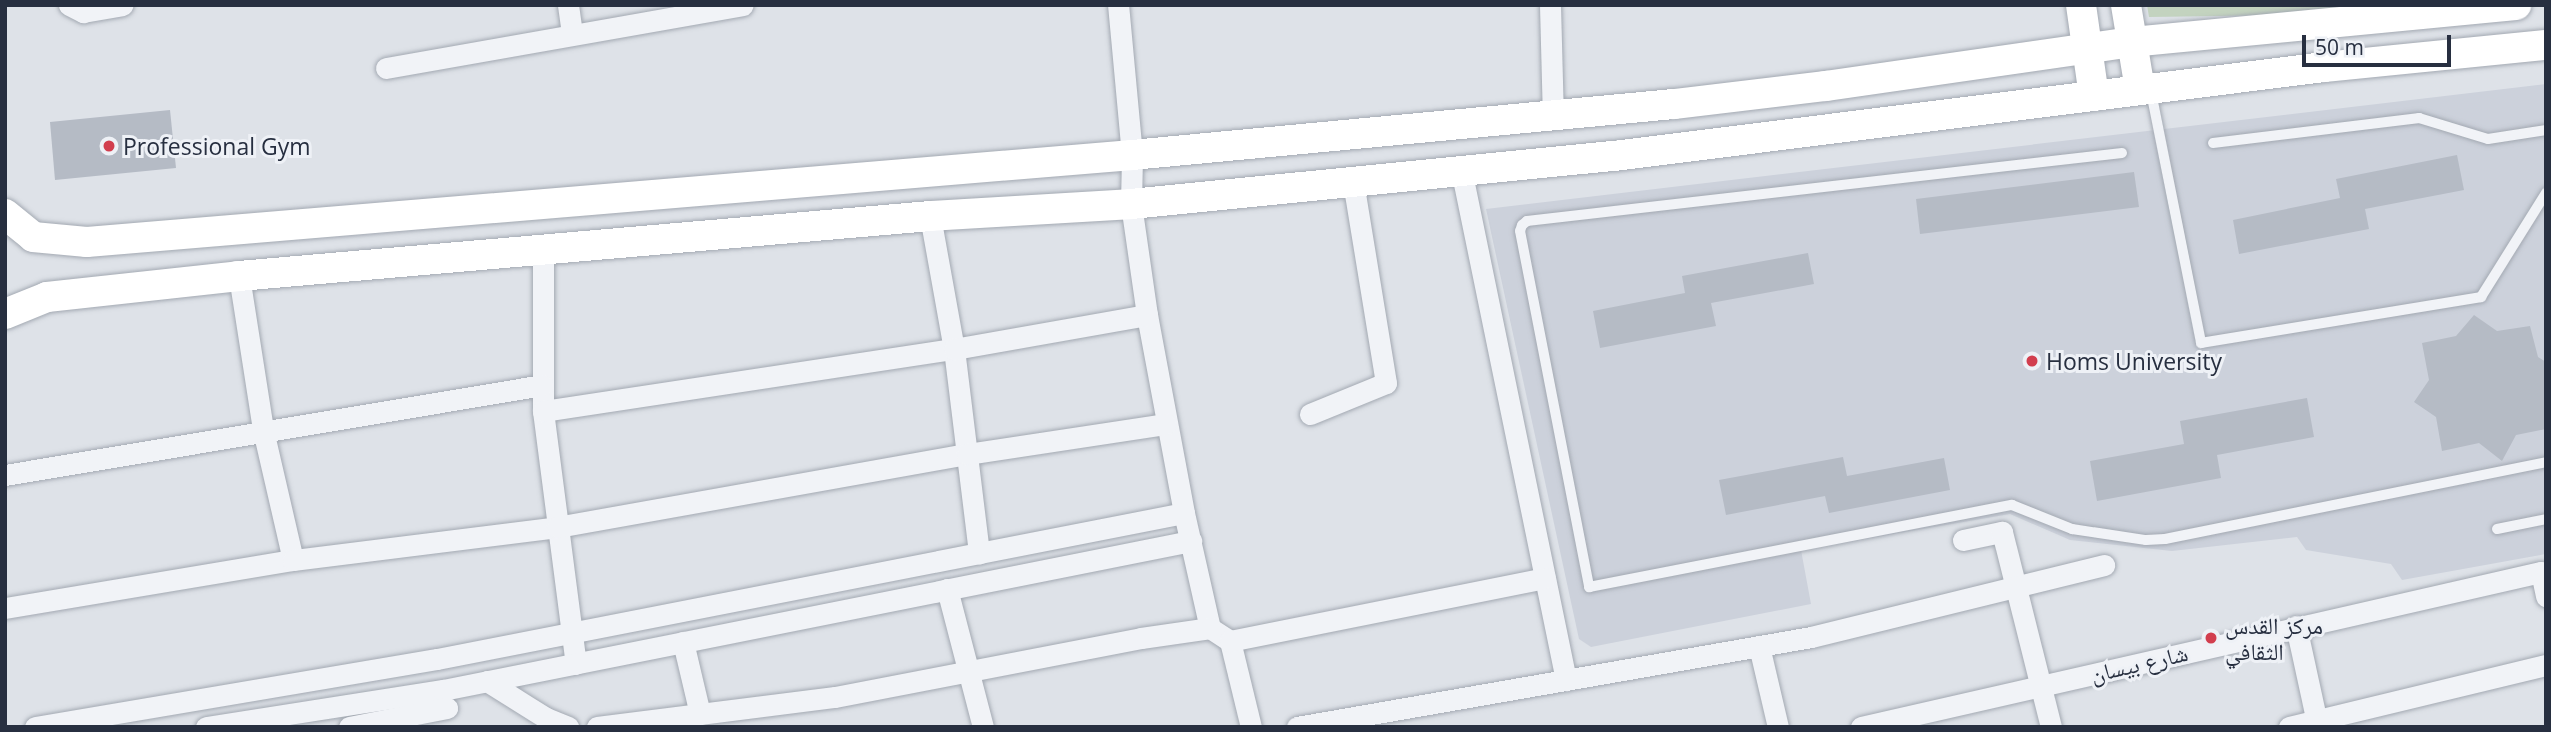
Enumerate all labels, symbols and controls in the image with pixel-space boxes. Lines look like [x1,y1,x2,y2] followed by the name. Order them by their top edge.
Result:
[2306,21,2455,65] scale bar
[2315,33,2364,61] text: 50 m
[123,132,310,160] place label: Professional Gym
[101,138,117,154] marker: Professional Gym
[2046,347,2222,375] place label: Homs University
[2024,353,2040,369] marker: Homs University
[2225,611,2323,665] place label: مركز القدس الثقافي
[2203,630,2219,646] marker: مركز القدس الثقافي
[2088,638,2190,688] street label: شارع بيسان

